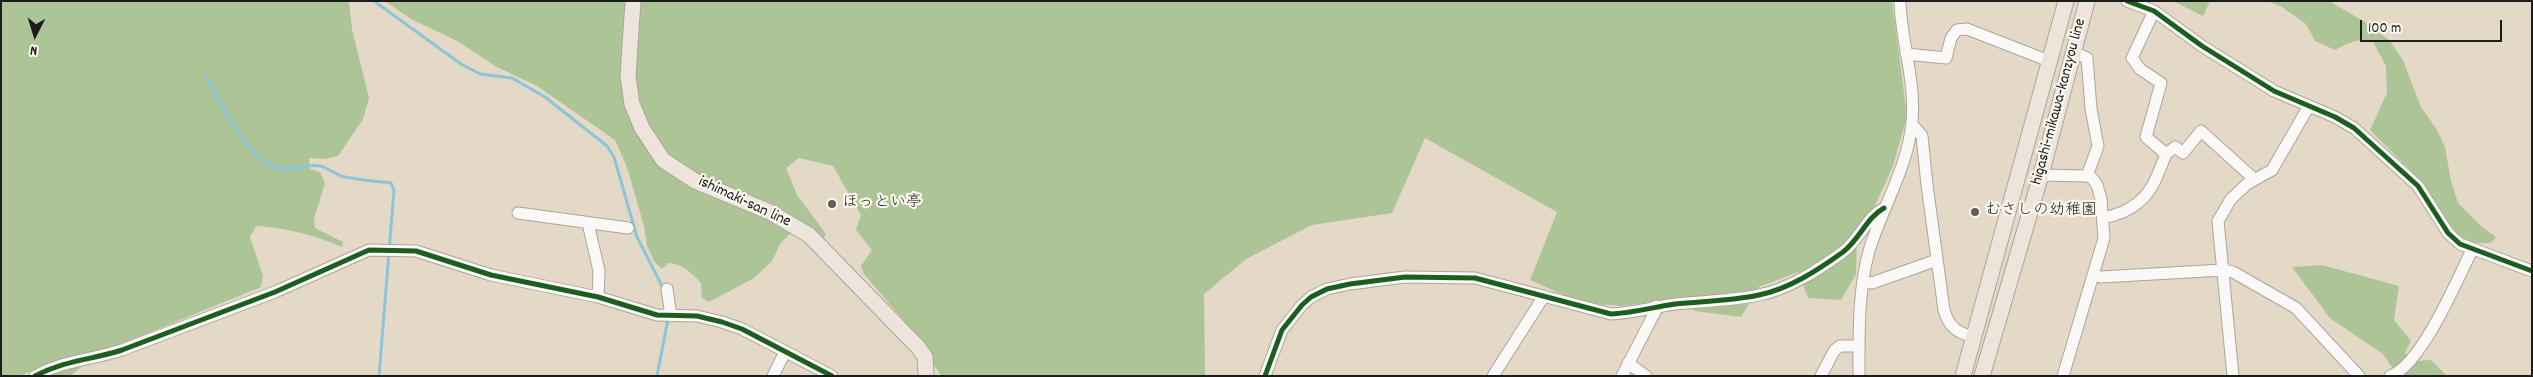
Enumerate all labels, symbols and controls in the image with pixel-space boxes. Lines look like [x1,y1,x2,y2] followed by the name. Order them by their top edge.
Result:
[10,10,60,60] north arrow
[2363,10,2506,42] scale bar
[2029,17,2091,187] street label: higashi-mikawa-kanzyou line
[2368,18,2401,40] text: 100 m
[29,40,38,60] text: N
[695,173,793,233] street label: ishimaki-san line
[842,194,922,214] place label: ほっとい亭
[826,198,838,210] marker: ほっとい亭
[1985,202,2097,222] place label: むさしの幼稚園
[1969,206,1981,218] marker: むさしの幼稚園

